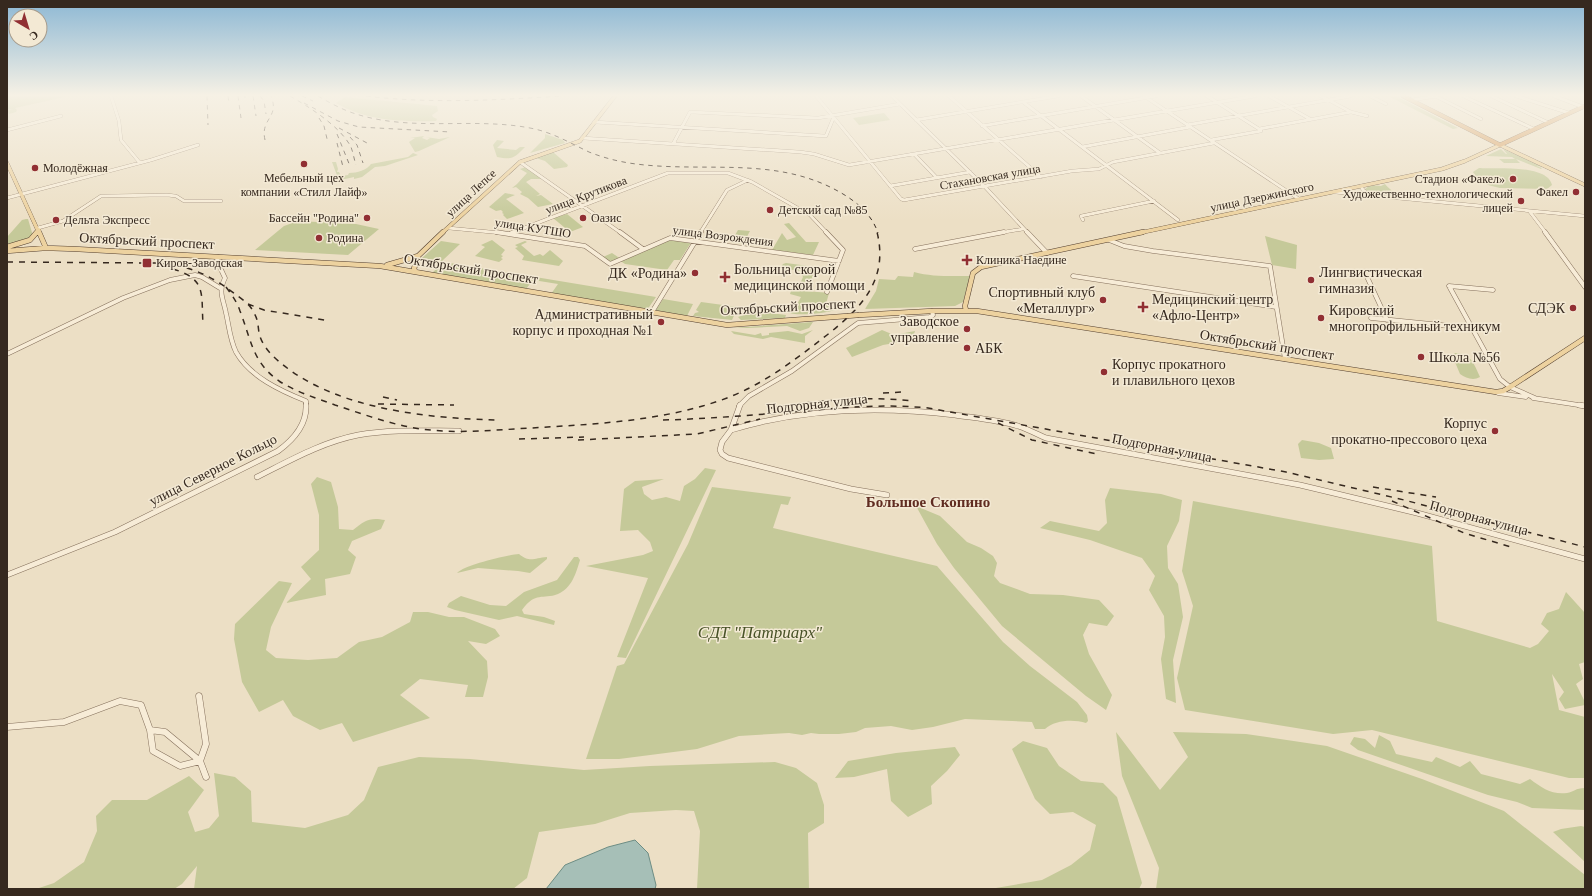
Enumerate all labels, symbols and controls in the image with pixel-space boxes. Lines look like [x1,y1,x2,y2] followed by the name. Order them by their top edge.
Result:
[8,8,48,48] north arrow
[27,29,41,43] text: С
[299,159,309,169] marker: Мебельный цех компании «Стилл Лайф»
[43,161,108,175] place label: Молодёжная
[938,161,1042,193] street label: Стахановская улица
[30,163,40,173] marker: Молодёжная
[443,166,499,220] street label: улица Лепсе
[241,171,367,199] place label: Мебельный цех компании «Стилл Лайф»
[1415,172,1505,186] place label: Стадион «Факел»
[543,173,629,217] street label: улица Крутикова
[1508,174,1518,184] marker: Стадион «Факел»
[1209,179,1315,215] street label: улица Дзержинского
[1536,185,1568,199] place label: Факел
[1343,187,1514,215] place label: Художественно-технологический лицей
[1571,187,1581,197] marker: Факел
[1516,196,1526,206] marker: Художественно-технологический лицей
[778,203,867,217] place label: Детский сад №85
[765,205,775,215] marker: Детский сад №85
[269,211,359,225] place label: Бассейн "Родина"
[591,211,621,225] place label: Оазис
[64,213,150,227] place label: Дельта Экспресс
[362,213,372,223] marker: Бассейн "Родина"
[578,213,588,223] marker: Оазис
[51,215,61,225] marker: Дельта Экспресс
[494,215,572,241] street label: улица КУТШО
[672,223,775,249] street label: улица Возрождения
[79,230,215,252] street label: Октябрьский проспект
[327,231,364,245] place label: Родина
[314,233,324,243] marker: Родина
[403,251,539,287] street label: Октябрьский проспект
[976,253,1067,267] place label: Клиника Наедине
[961,254,973,266] marker: Клиника Наедине
[156,256,243,270] place label: Киров-Заводская
[141,257,153,269] marker: Киров-Заводская
[734,262,865,293] place label: Больница скорой медицинской помощи
[1319,265,1423,296] place label: Лингвистическая гимназия
[608,266,687,281] place label: ДК «Родина»
[690,268,700,278] marker: ДК «Родина»
[719,271,731,283] marker: Больница скорой медицинской помощи
[1306,275,1316,285] marker: Лингвистическая гимназия
[989,285,1095,316] place label: Спортивный клуб «Металлург»
[1152,292,1273,323] place label: Медицинский центр «Афло-Центр»
[1098,295,1108,305] marker: Спортивный клуб «Металлург»
[720,296,856,318] street label: Октябрьский проспект
[1137,301,1149,313] marker: Медицинский центр «Афло-Центр»
[1528,301,1566,316] place label: СДЭК
[1329,303,1501,334] place label: Кировский многопрофильный техникум
[1568,303,1578,313] marker: СДЭК
[512,307,653,338] place label: Административный корпус и проходная №1
[1316,313,1326,323] marker: Кировский многопрофильный техникум
[890,314,959,345] place label: Заводское управление
[656,317,666,327] marker: Административный корпус и проходная №1
[962,324,972,334] marker: Заводское управление
[1199,327,1335,363] street label: Октябрьский проспект
[975,341,1003,356] place label: АБК
[962,343,972,353] marker: АБК
[1429,350,1500,365] place label: Школа №56
[1416,352,1426,362] marker: Школа №56
[1112,357,1236,388] place label: Корпус прокатного и плавильного цехов
[1099,367,1109,377] marker: Корпус прокатного и плавильного цехов
[766,391,869,417] street label: Подгорная улица
[1331,416,1488,447] place label: Корпус прокатно-прессового цеха
[1490,426,1500,436] marker: Корпус прокатно-прессового цеха
[147,431,279,509] street label: улица Северное Кольцо
[1111,431,1214,465] street label: Подгорная улица
[866,494,990,510] district label: Большое Скопино
[1428,498,1531,539] street label: Подгорная улица
[698,623,823,642] park label: СДТ "Патриарх"

